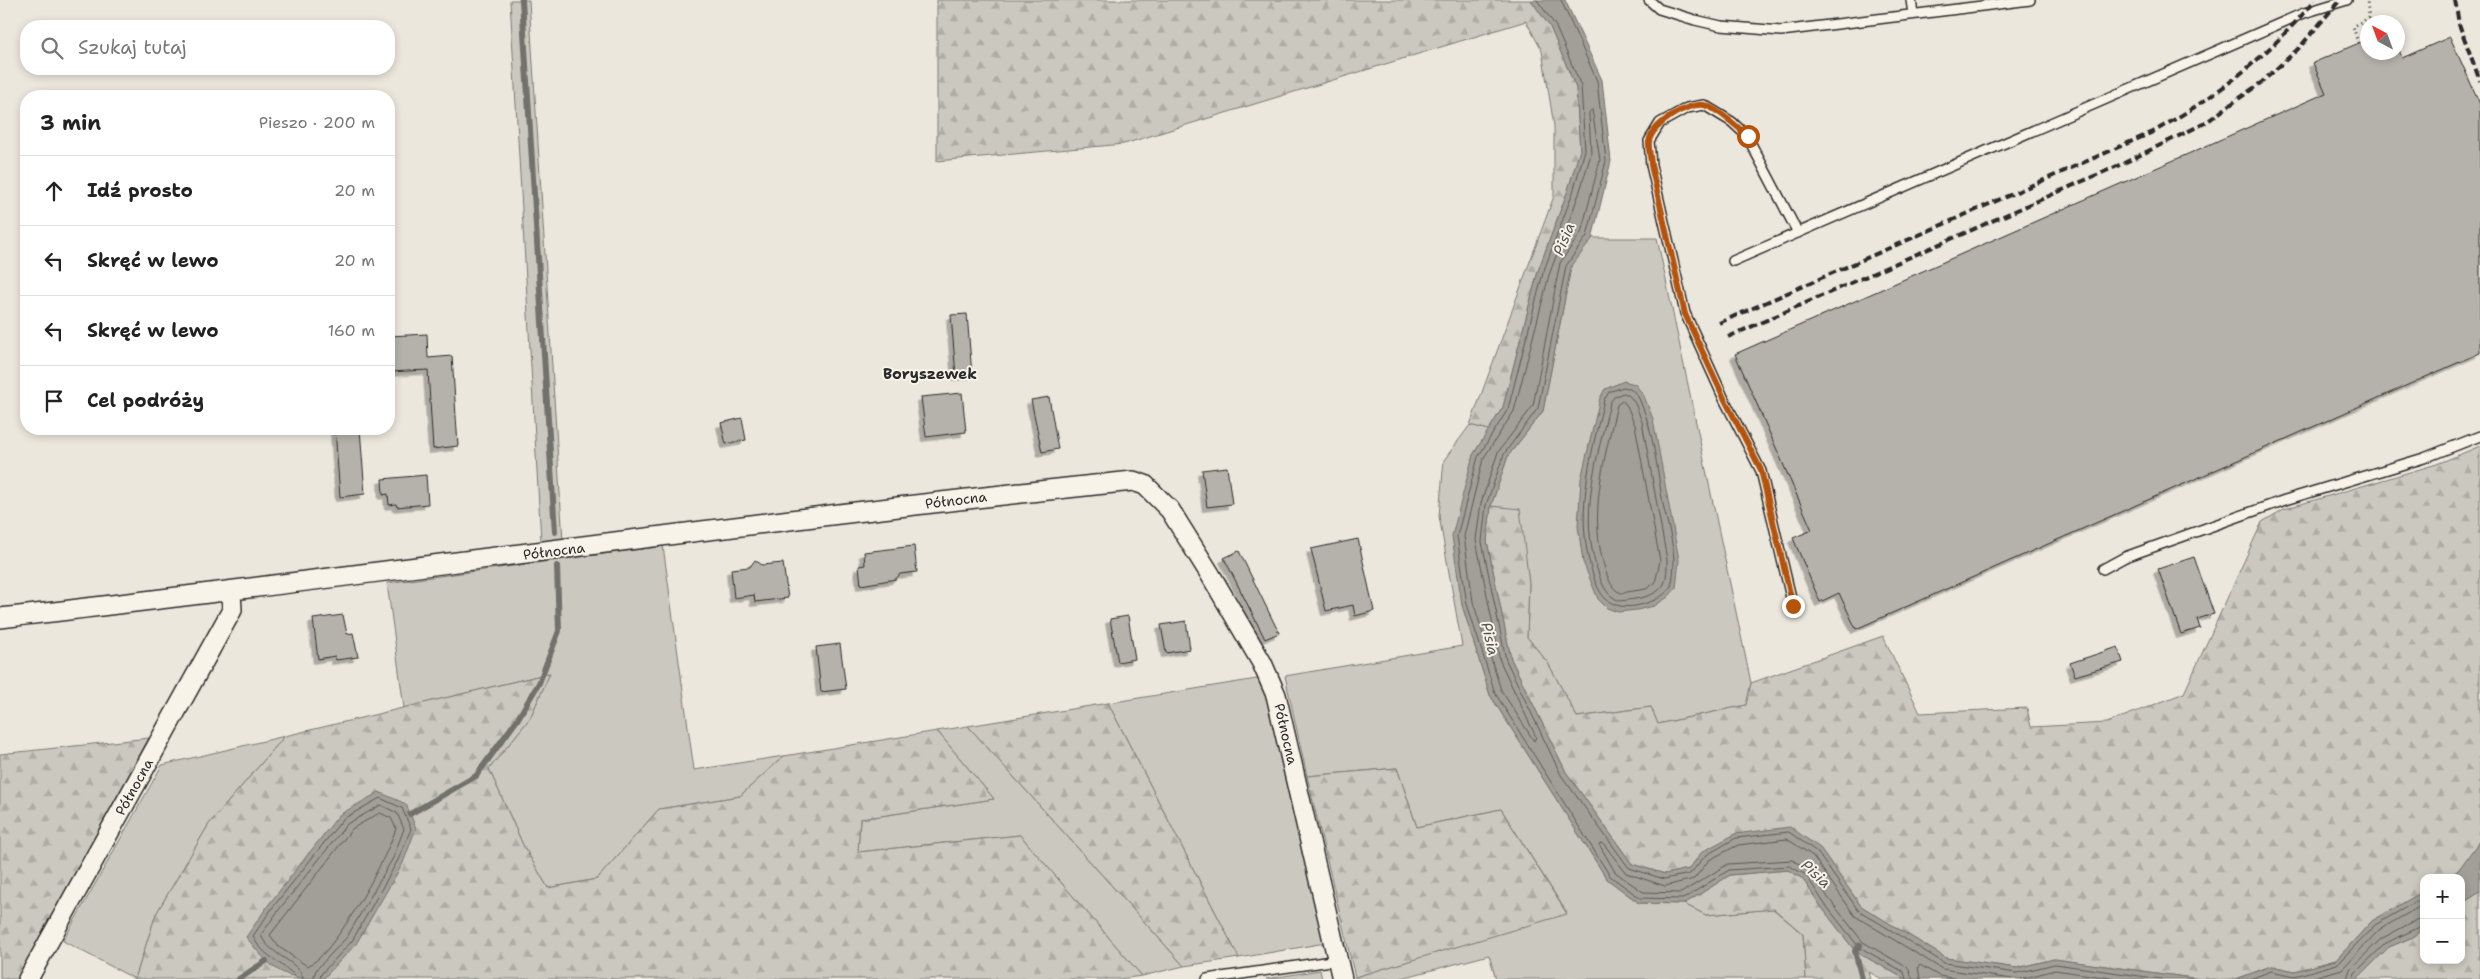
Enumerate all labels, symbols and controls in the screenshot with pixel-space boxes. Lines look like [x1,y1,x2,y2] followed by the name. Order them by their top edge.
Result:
[2360,15,2405,60] north arrow
[20,20,395,75] search box
[38,34,66,62] icon: search
[78,35,187,60] text: Szukaj tutaj
[40,109,101,137] text: 3 min
[259,112,375,133] text: Pieszo · 200 m
[1737,125,1760,148] route start
[40,177,68,205] icon: ahead
[87,178,193,203] text: Idź prosto
[334,180,375,201] text: 20 m
[1548,220,1580,258] water label: Pisia
[40,247,68,275] icon: left
[87,248,219,273] text: Skręć w lewo
[334,250,375,271] text: 20 m
[40,317,68,345] icon: left
[87,318,219,343] text: Skręć w lewo
[328,320,375,341] text: 160 m
[883,364,977,384] district label: Boryszewek
[40,387,68,415] icon: arrive
[87,388,204,413] text: Cel podróży
[924,487,988,513] street label: Północna
[522,538,586,564] street label: Północna
[1782,595,1805,618] route end
[1476,620,1504,658] water label: Pisia
[1270,702,1302,767] street label: Północna
[111,755,157,819] street label: Północna
[1797,855,1835,893] water label: Pisia
[2420,874,2465,964] map controls
[2420,874,2465,919] button: +
[2420,919,2465,964] button: −

